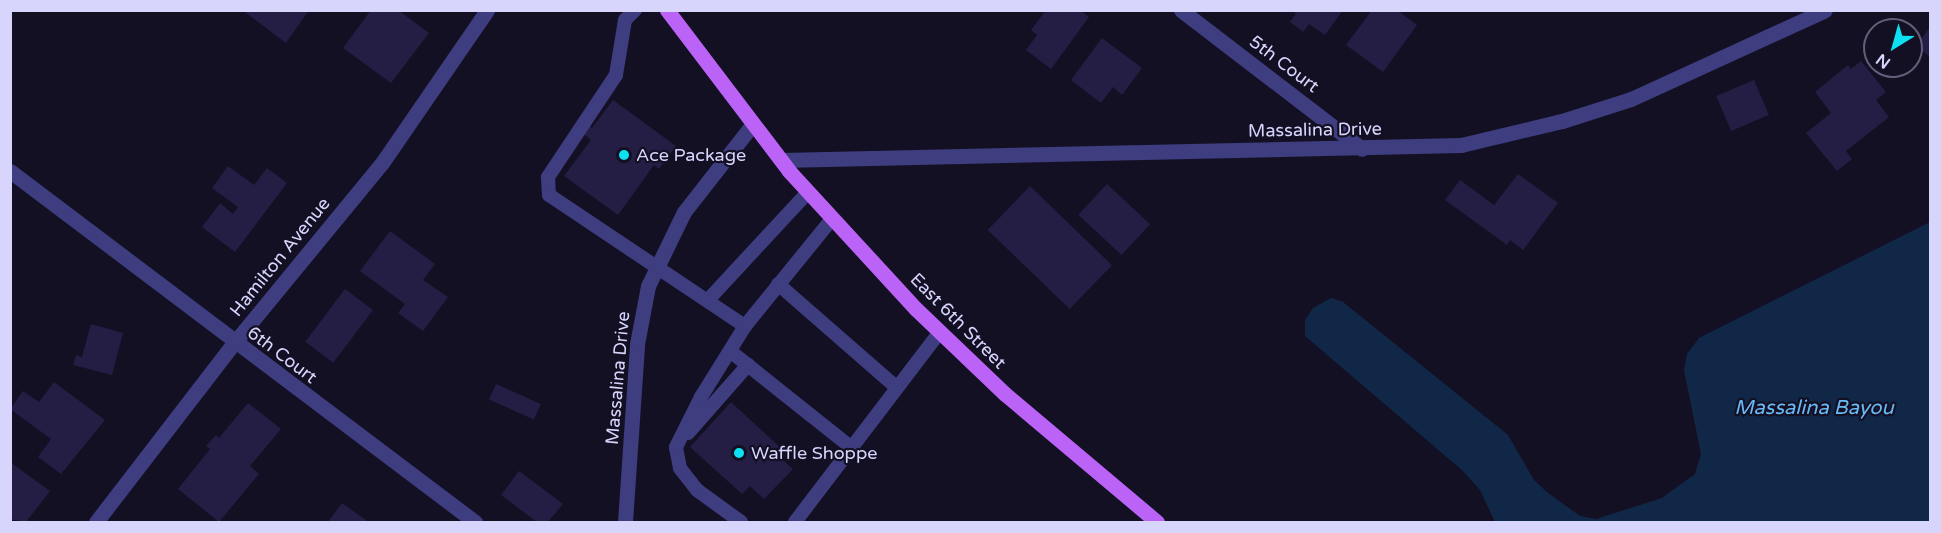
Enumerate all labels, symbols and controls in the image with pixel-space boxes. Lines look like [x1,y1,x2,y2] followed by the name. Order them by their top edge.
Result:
[1863,18,1923,78] north arrow
[1245,31,1323,97] street label: 5th Court
[1872,49,1895,73] text: N
[1248,118,1382,142] street label: Massalina Drive
[636,144,746,166] place label: Ace Package
[617,148,631,162] marker: Ace Package
[225,193,335,321] street label: Hamilton Avenue
[906,269,1010,373] street label: East 6th Street
[601,310,635,446] street label: Massalina Drive
[243,322,321,388] street label: 6th Court
[1734,396,1894,420] water label: Massalina Bayou
[751,442,878,464] place label: Waffle Shoppe
[732,446,746,460] marker: Waffle Shoppe

